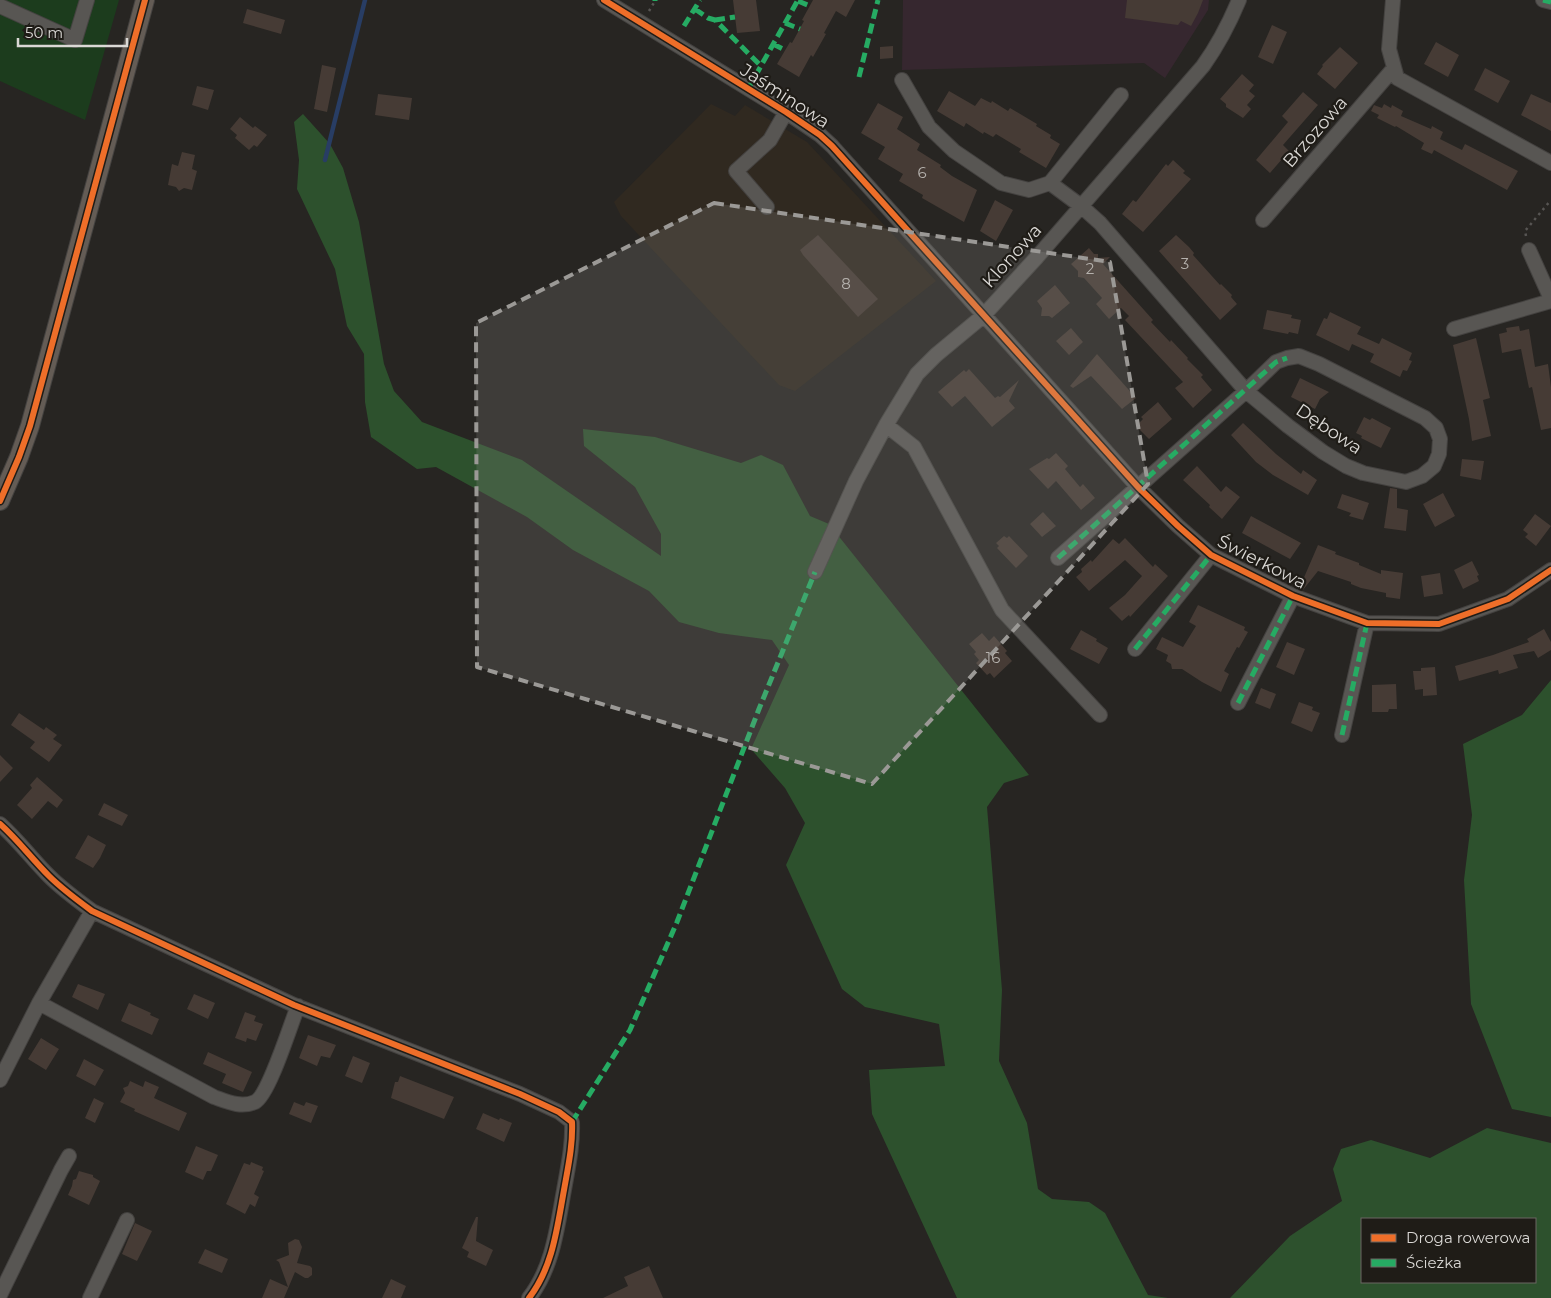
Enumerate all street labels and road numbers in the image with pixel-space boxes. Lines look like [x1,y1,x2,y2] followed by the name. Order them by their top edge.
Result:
[736,59,834,133] street label: Jaśminowa
[1278,92,1352,172] street label: Brzozowa
[978,220,1046,292] street label: Klonowa
[1292,399,1366,459] street label: Dębowa
[1214,530,1310,594] street label: Świerkowa

